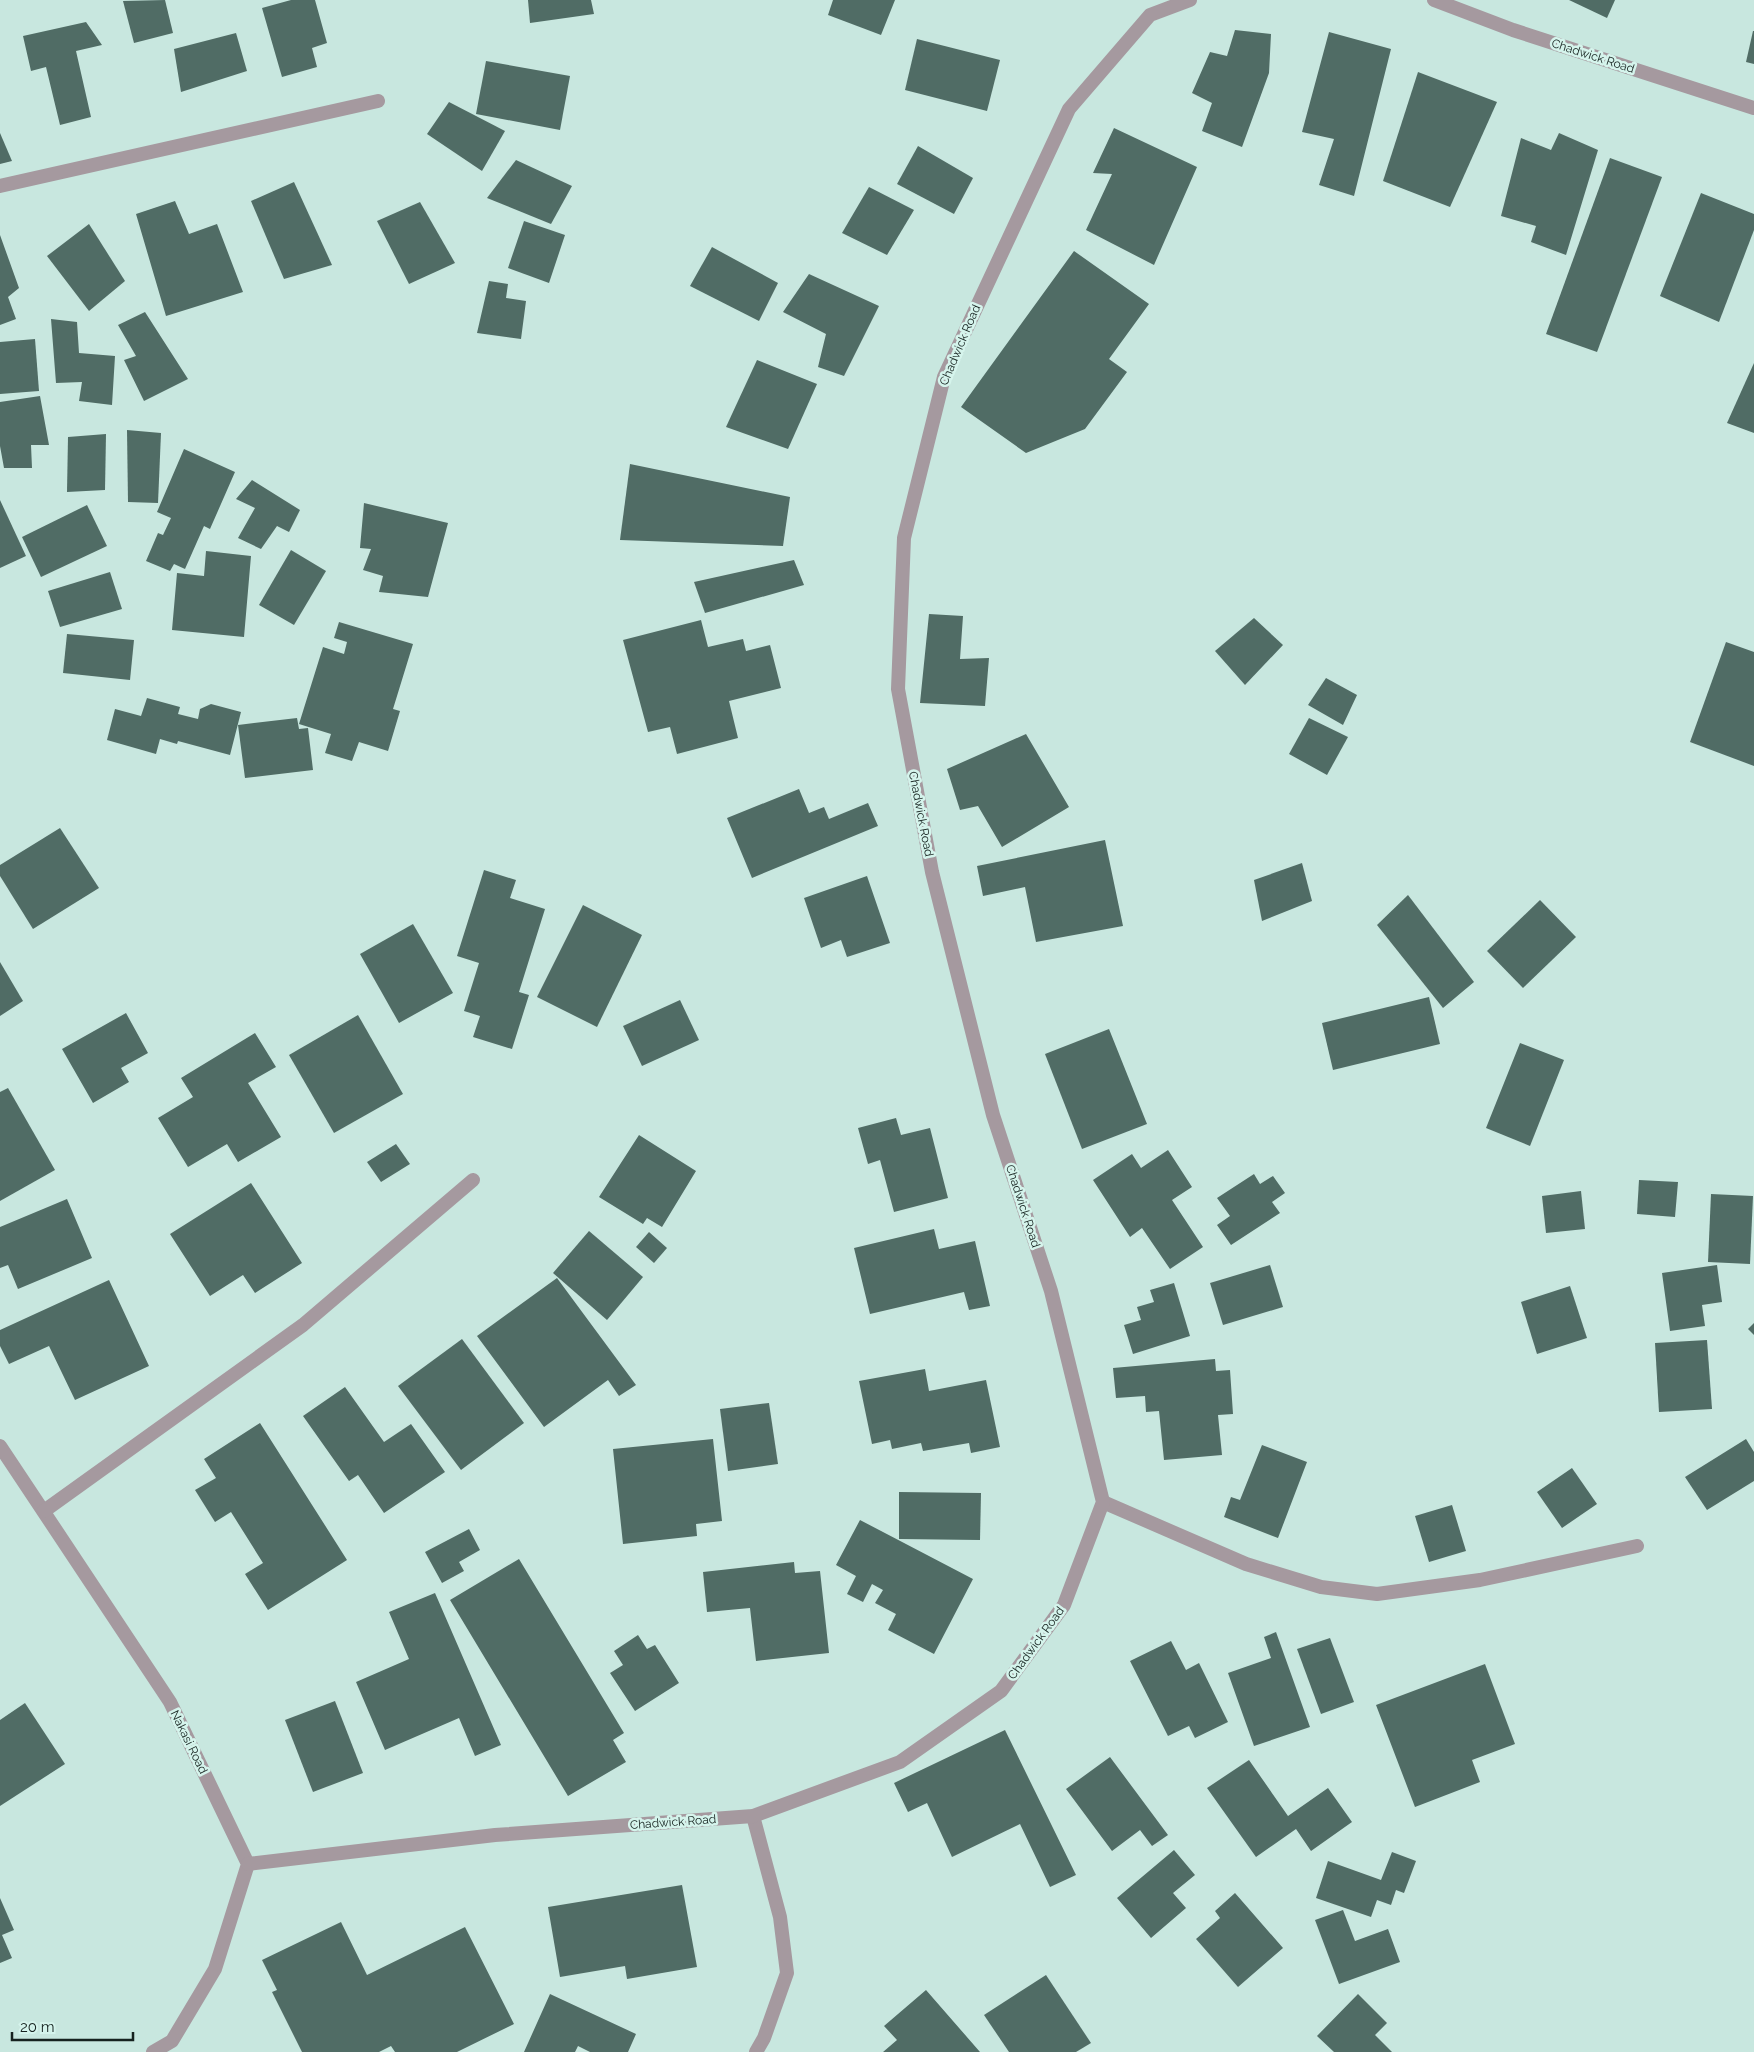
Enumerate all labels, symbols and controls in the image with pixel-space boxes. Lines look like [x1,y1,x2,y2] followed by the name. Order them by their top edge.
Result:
[1550,36,1636,76] street label: Chadwick Road
[937,302,983,388] street label: Chadwick Road
[906,770,936,858] street label: Chadwick Road
[1003,1163,1043,1249] street label: Chadwick Road
[1005,1604,1067,1682] street label: Chadwick Road
[168,1708,210,1776] street label: Nakasi Road
[629,1812,717,1832] street label: Chadwick Road
[12,2010,134,2042] scale bar
[20,2018,55,2036] text: 20 m

